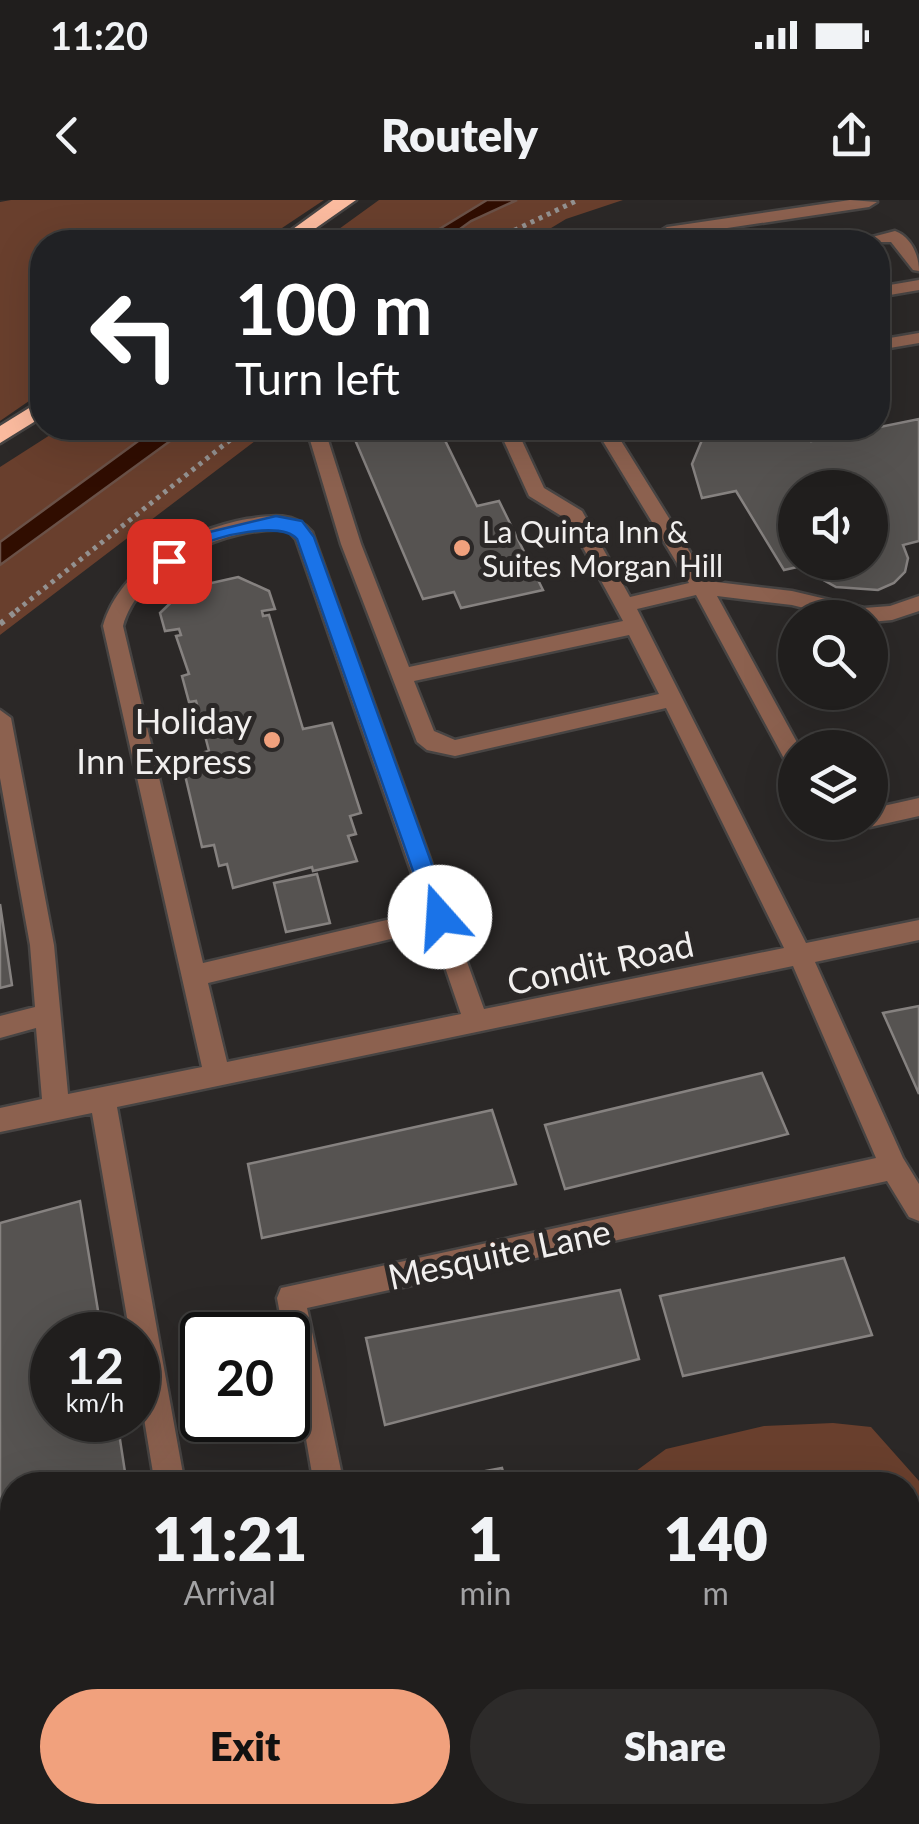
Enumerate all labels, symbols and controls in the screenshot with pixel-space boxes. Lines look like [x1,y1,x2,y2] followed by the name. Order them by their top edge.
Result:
[50,12,148,58] text: 11:20
[40,108,95,163] icon: back
[381,108,538,162] text: Routely
[824,108,879,163] icon: share
[235,266,432,350] text: 100 m
[70,270,200,400] icon: left
[235,351,400,405] text: Turn left
[778,470,888,840] map controls
[778,470,888,580] button: sound
[482,513,723,583] place label: La Quinta Inn & Suites Morgan Hill
[127,519,212,604] pin
[142,534,197,589] icon: arrive
[451,537,473,559] marker: La Quinta Inn & Suites Morgan Hill
[778,600,888,710] button: search
[76,699,252,781] place label: Holiday Inn Express
[261,729,283,751] marker: Holiday Inn Express
[778,730,888,840] button: layers
[388,865,492,969] position arrow
[503,922,697,1002] street label: Condit Road
[384,1209,614,1297] street label: Mesquite Lane
[180,1312,310,1442] speed limit sign: 20
[66,1335,124,1395] text: 12
[66,1387,124,1417] text: km/h
[152,1502,307,1574] text: 11:21
[468,1502,503,1574] text: 1
[663,1502,768,1574] text: 140
[184,1573,276,1612] text: Arrival
[459,1573,511,1612] text: min
[702,1573,729,1612] text: m
[40,1689,450,1804] button: Exit
[470,1689,880,1804] button: Share

